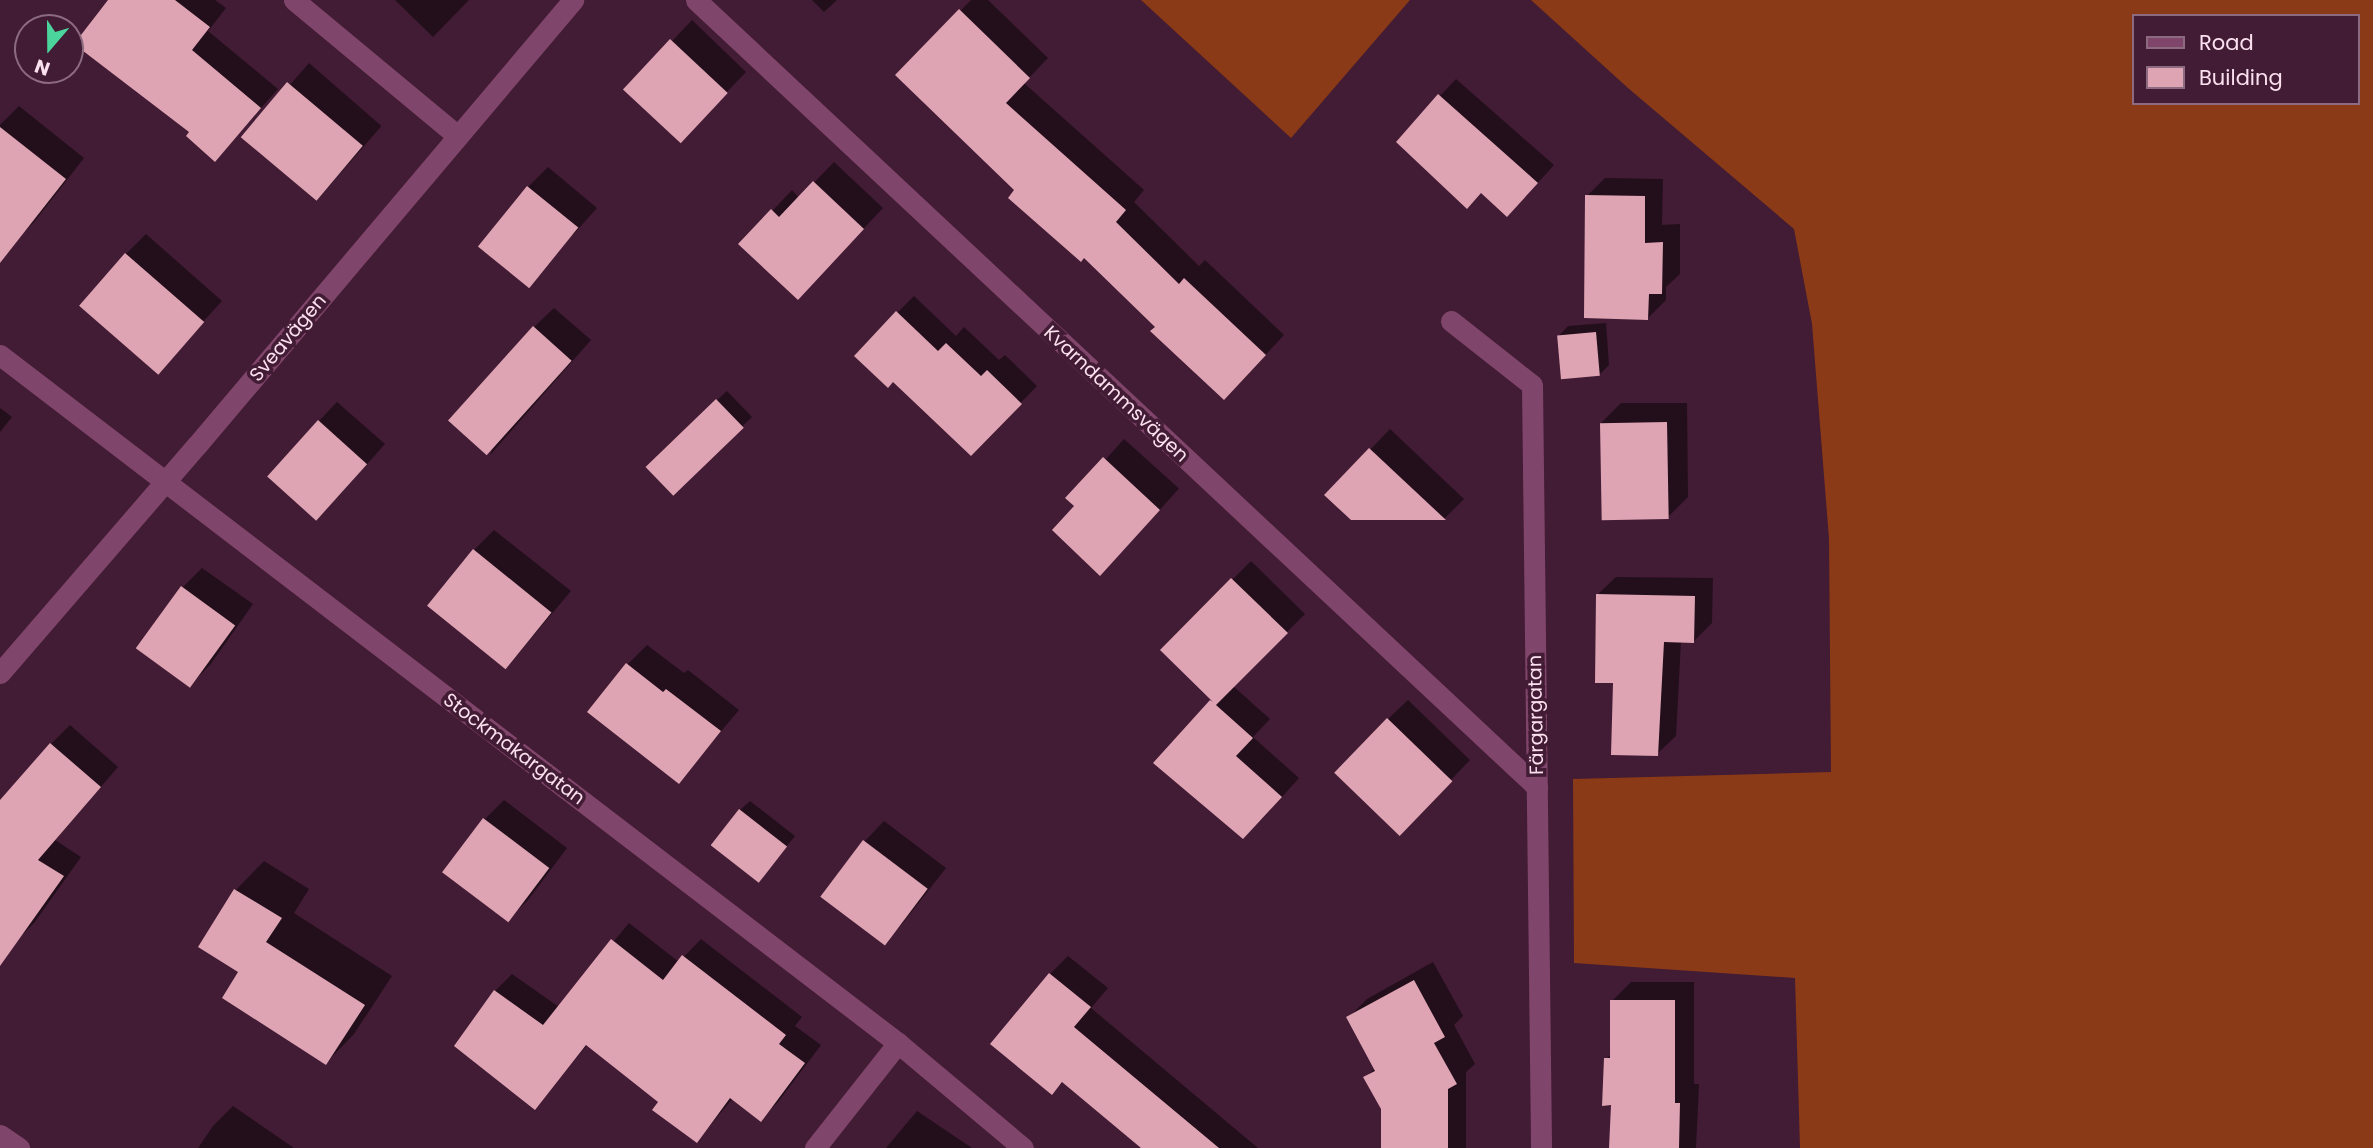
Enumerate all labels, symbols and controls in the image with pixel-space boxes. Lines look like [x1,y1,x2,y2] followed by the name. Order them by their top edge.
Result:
[14,14,84,84] north arrow
[2132,14,2359,105] legend
[2199,28,2254,57] text: Road
[31,52,54,82] text: N
[2199,63,2283,92] text: Building
[245,290,331,386] street label: Sveavägen
[1039,321,1193,467] street label: Kvarndammsvägen
[1524,655,1548,775] street label: Färgargatan
[439,688,589,810] street label: Stockmakargatan

